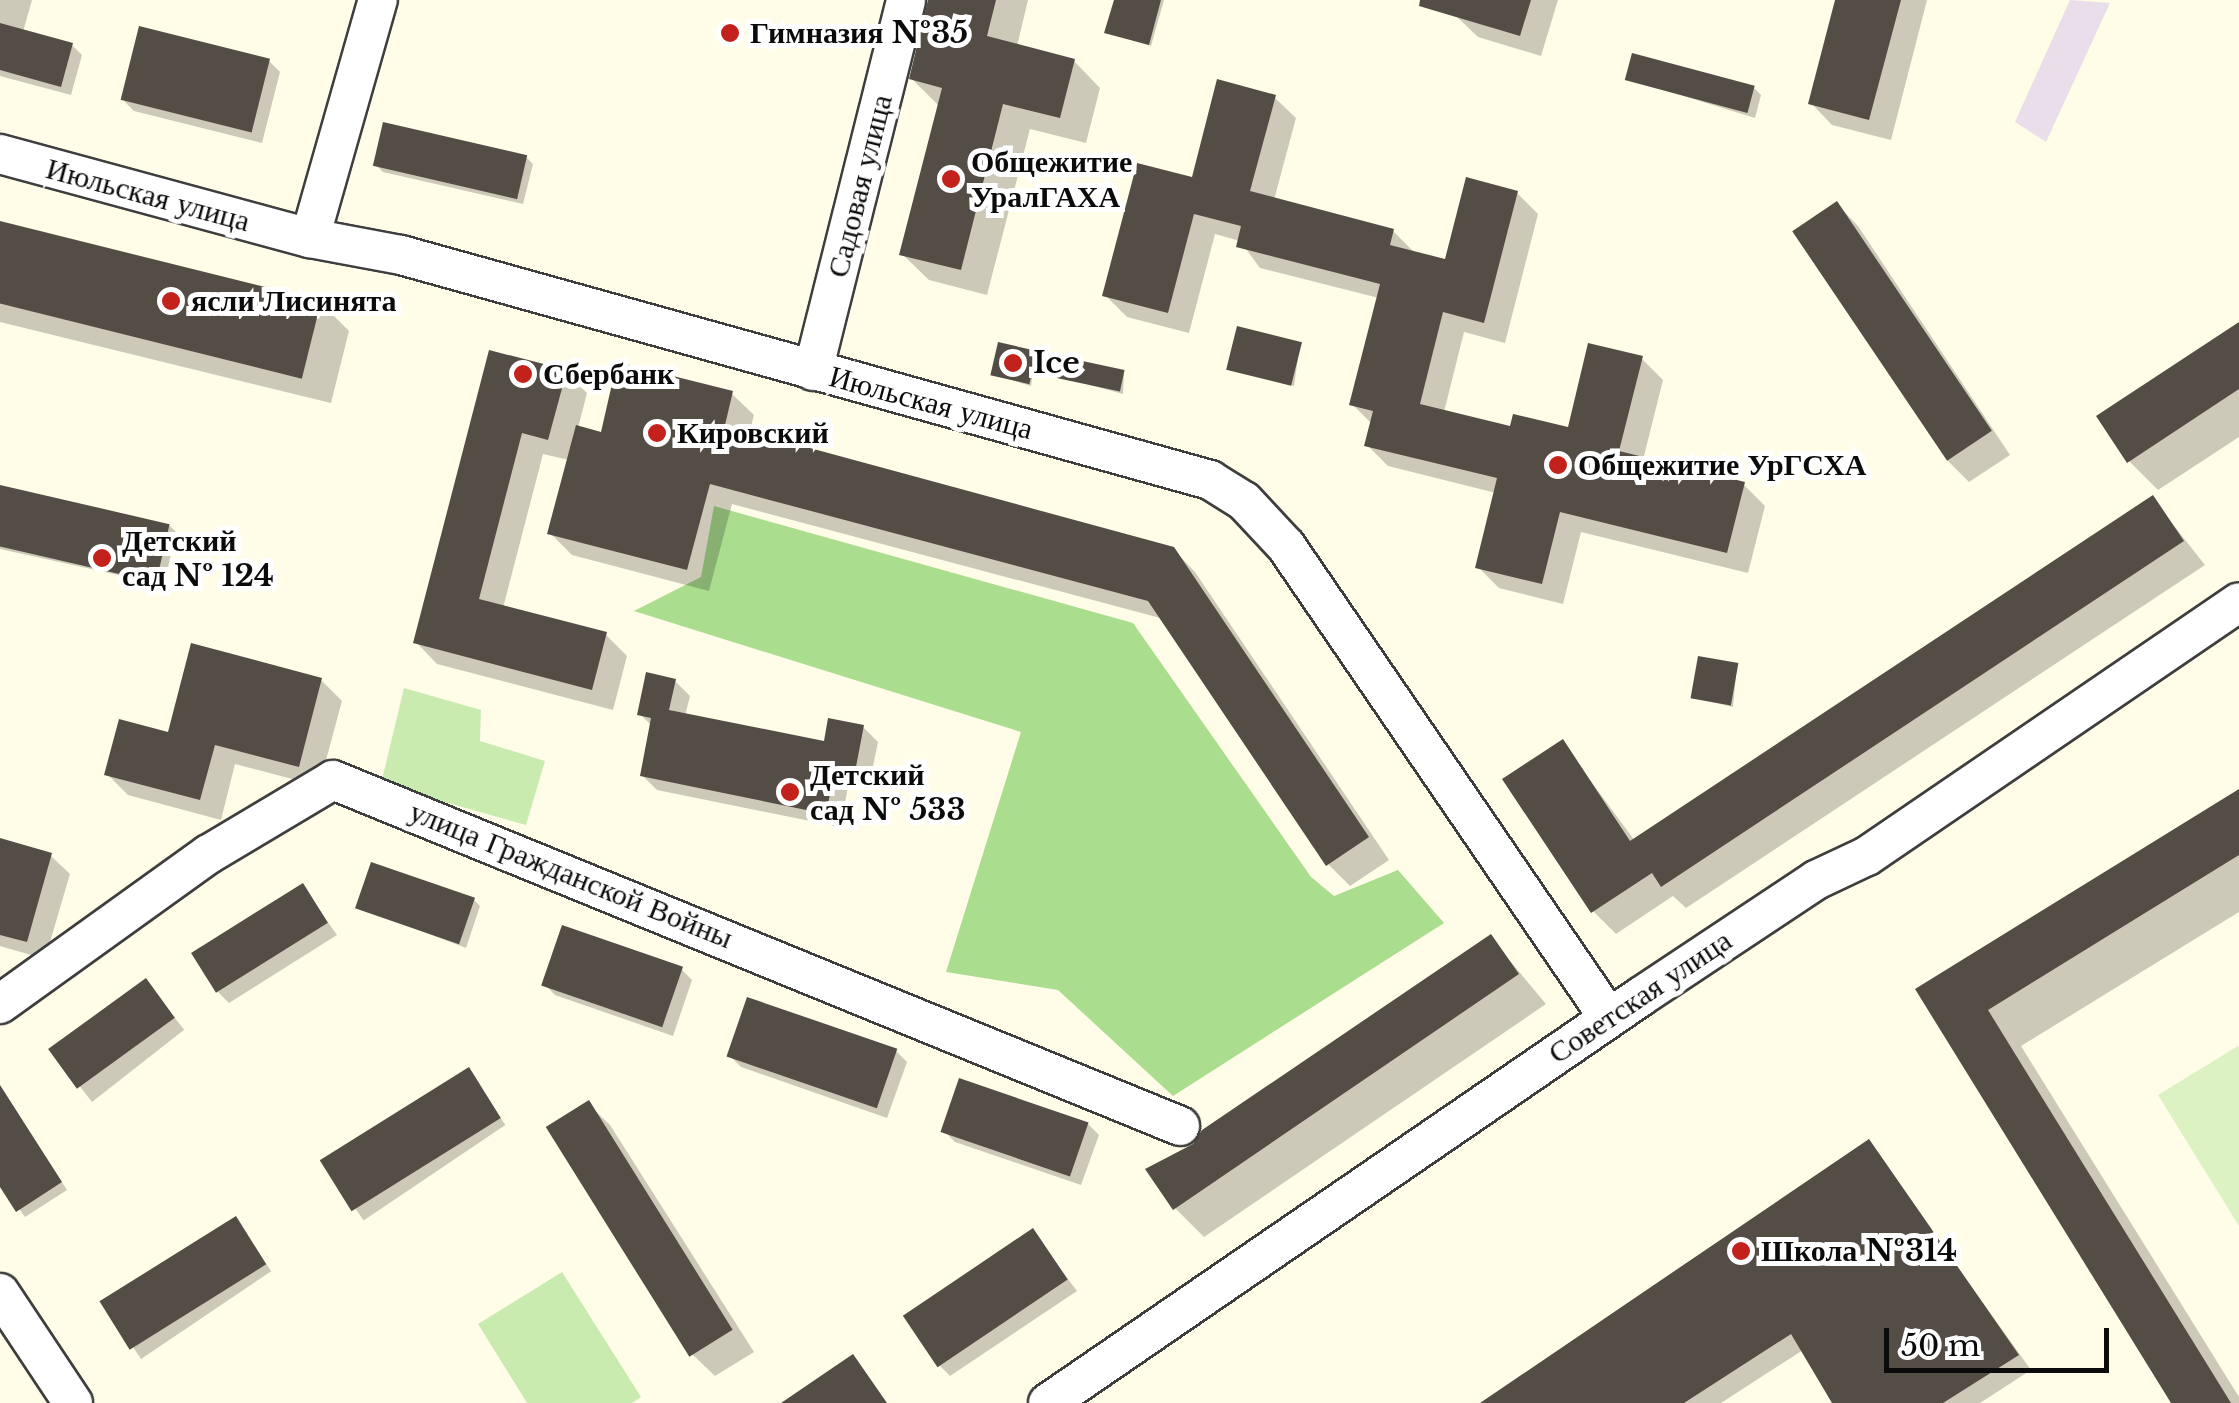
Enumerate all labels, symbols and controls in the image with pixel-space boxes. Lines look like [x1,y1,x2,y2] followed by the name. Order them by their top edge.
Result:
[750,15,968,51] place label: Гимназия №35
[719,22,741,44] marker: Гимназия №35
[820,91,900,281] street label: Садовая улица
[971,144,1132,214] place label: Общежитие УралГАХА
[42,151,254,239] street label: Июльская улица
[940,168,962,190] marker: Общежитие УралГАХА
[191,283,396,319] place label: ясли Лисинята
[160,290,182,312] marker: ясли Лисинята
[1033,345,1080,381] place label: Ice
[1002,352,1024,374] marker: Ice
[543,356,674,392] place label: Сбербанк
[825,359,1037,447] street label: Июльская улица
[512,363,534,385] marker: Сбербанк
[677,415,829,451] place label: Кировский
[646,422,668,444] marker: Кировский
[1578,447,1866,483] place label: Общежитие УрГСХА
[1547,454,1569,476] marker: Общежитие УрГСХА
[122,523,274,594] place label: Детский сад № 124
[91,547,113,569] marker: Детский сад № 124
[810,757,966,828] place label: Детский сад № 533
[779,781,801,803] marker: Детский сад № 533
[404,794,738,956] street label: улица Гражданской Войны
[1542,923,1738,1071] street label: Советская улица
[1761,1233,1957,1269] place label: Школа №314
[1730,1240,1752,1262] marker: Школа №314
[1889,1308,2114,1370] scale bar
[1901,1327,1980,1364] text: 50 m

